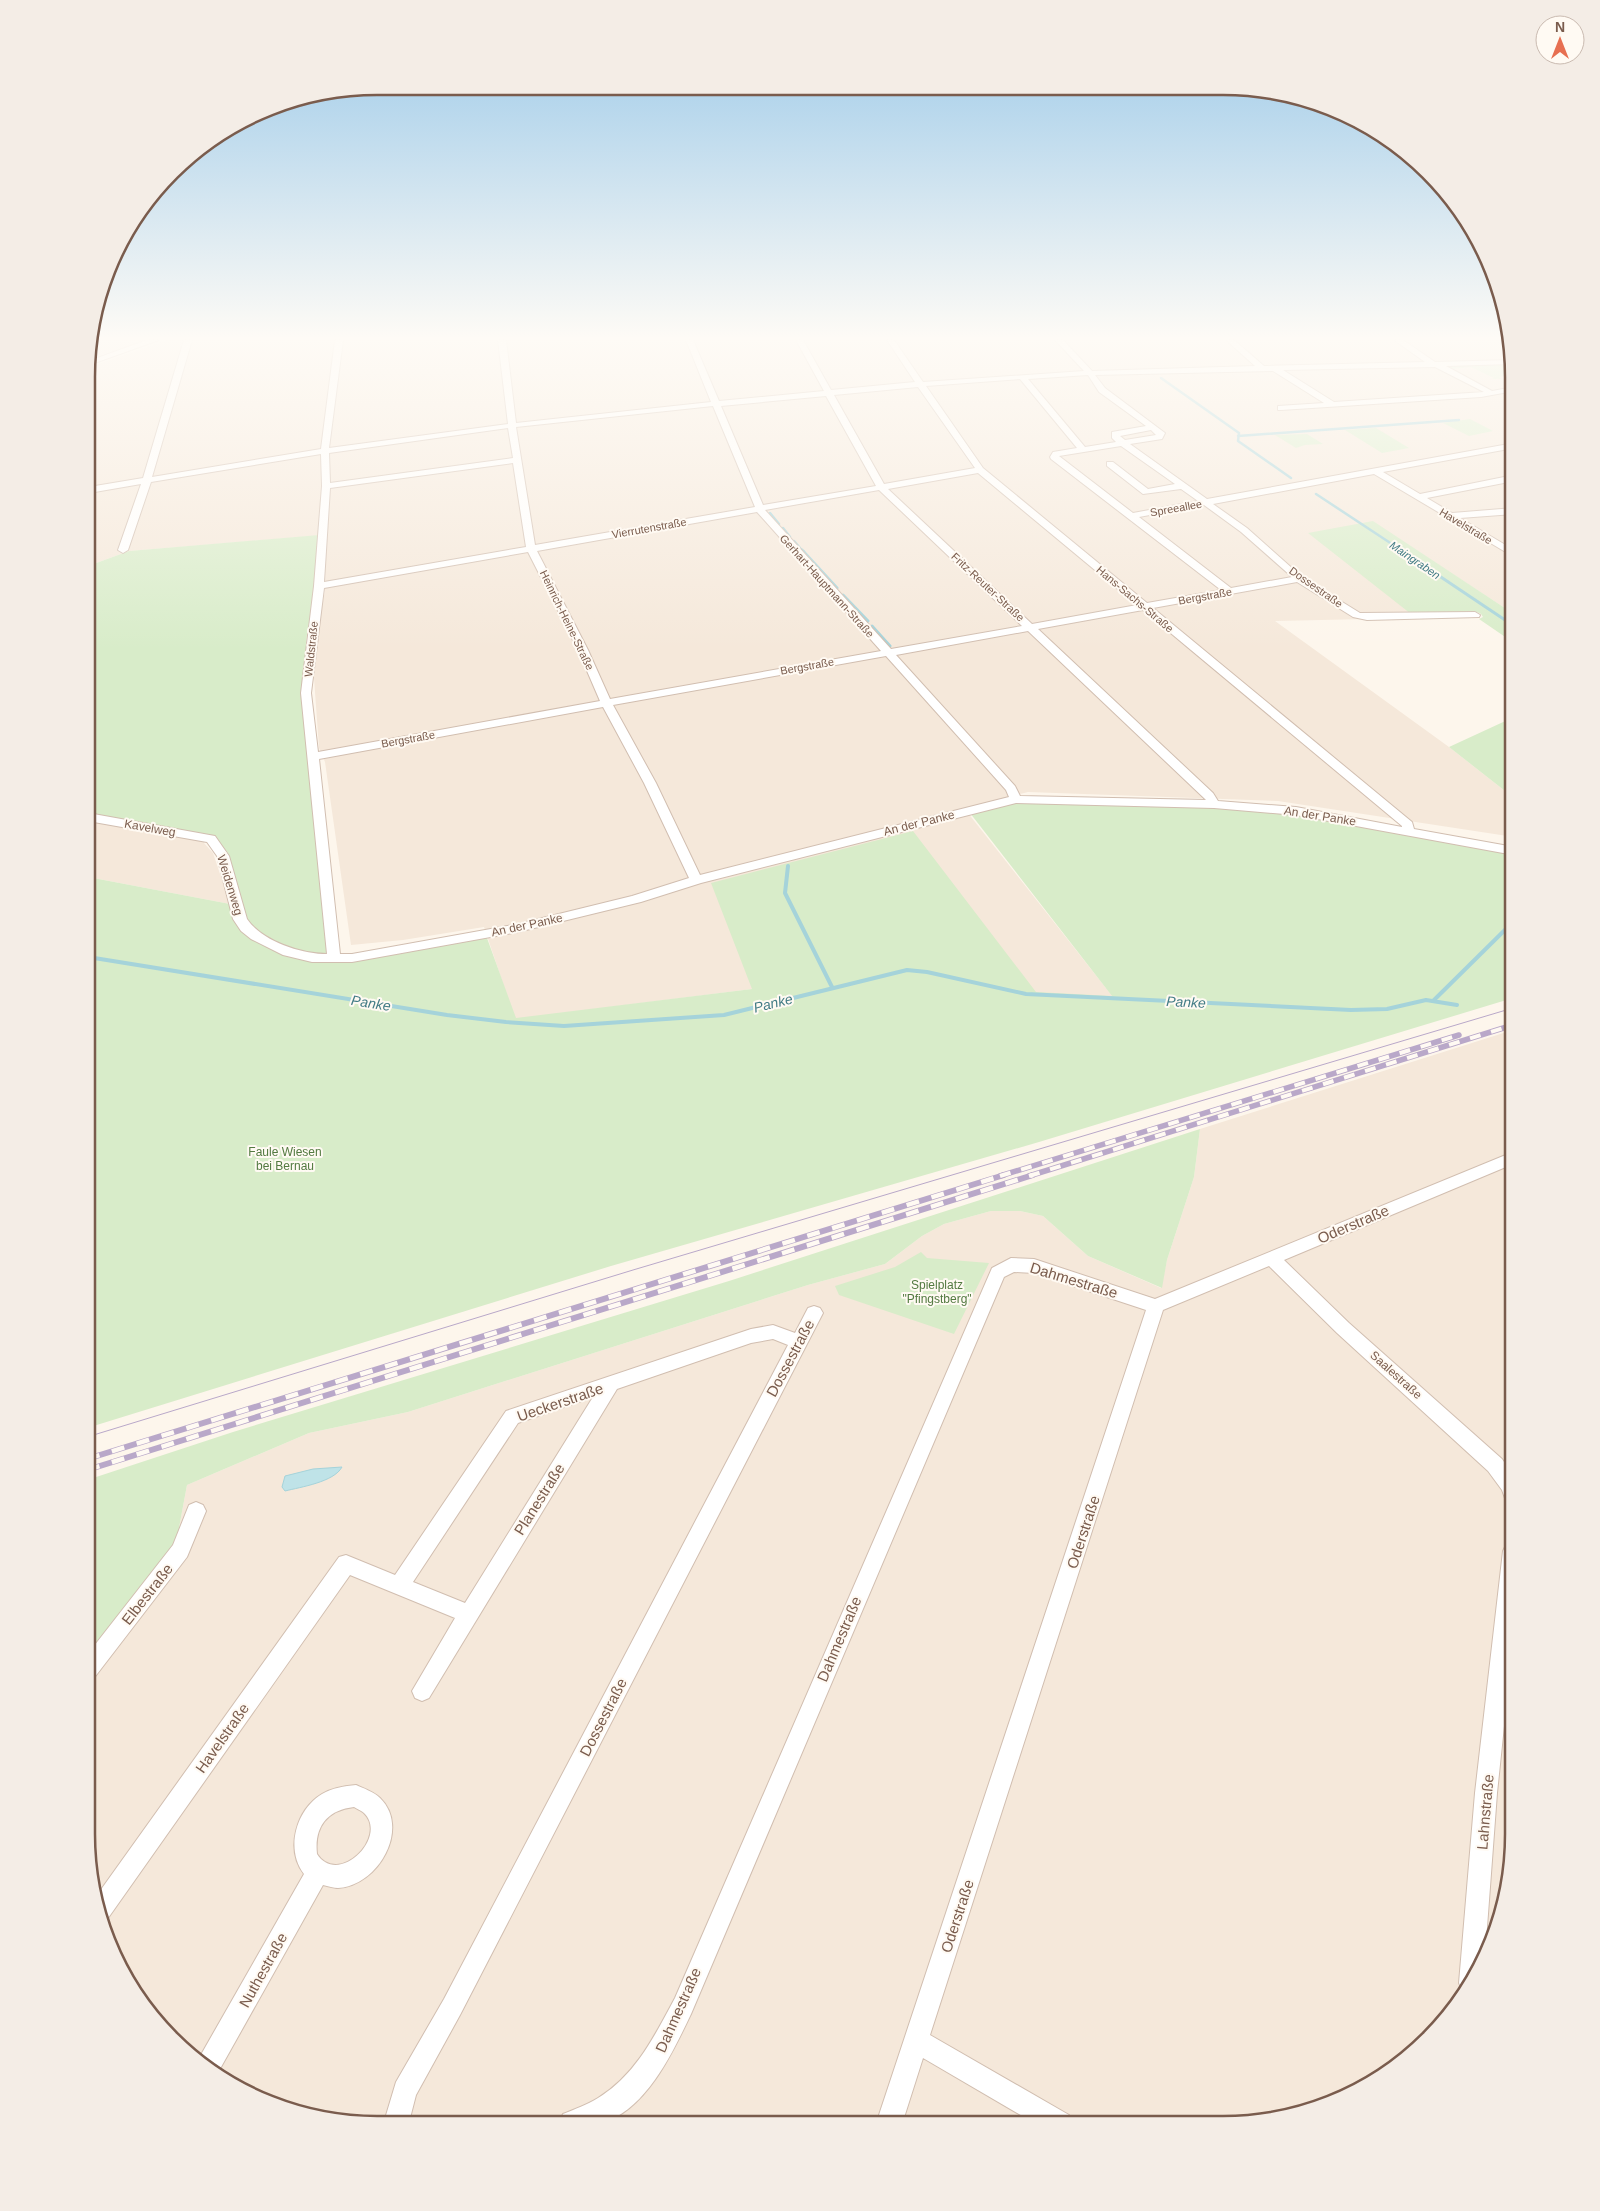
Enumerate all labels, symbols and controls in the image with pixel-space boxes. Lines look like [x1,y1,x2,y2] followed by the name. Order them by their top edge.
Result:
[1535,15,1585,65] north arrow
[1555,19,1565,35] text: N
[1149,498,1203,518] street label: Spreeallee
[1437,506,1495,546] street label: Havelstraße
[611,516,687,540] street label: Vierrutenstraße
[778,532,876,640] street label: Gerhart-Hauptmann-Straße
[1388,539,1442,581] water label: Maingraben
[949,550,1027,624] street label: Fritz-Reuter-Straße
[1094,563,1176,635] street label: Hans-Sachs-Straße
[1287,564,1345,610] street label: Dossestraße
[538,568,596,672] street label: Heinrich-Heine-Straße
[1177,585,1233,607] street label: Bergstraße
[302,621,320,677] street label: Waldstraße
[779,655,835,677] street label: Bergstraße
[380,728,436,750] street label: Bergstraße
[1283,803,1357,829] street label: An der Panke
[882,807,956,839] street label: An der Panke
[123,817,177,839] street label: Kavelweg
[214,853,246,917] street label: Weidenweg
[490,911,564,939] street label: An der Panke
[752,990,794,1016] water label: Panke
[350,992,392,1014] water label: Panke
[1166,993,1206,1011] water label: Panke
[248,1145,322,1173] park label: Faule Wiesen bei Bernau
[1315,1201,1391,1247] street label: Oderstraße
[1028,1259,1120,1301] street label: Dahmestraße
[902,1278,972,1306] park label: Spielplatz "Pfingstberg"
[763,1316,817,1400] street label: Dossestraße
[1367,1348,1425,1402] street label: Saalestraße
[515,1379,605,1425] street label: Ueckerstraße
[510,1460,568,1538] street label: Planestraße
[1063,1493,1103,1571] street label: Oderstraße
[118,1560,176,1628] street label: Elbestraße
[813,1594,865,1684] street label: Dahmestraße
[576,1675,630,1759] street label: Dossestraße
[192,1700,252,1776] street label: Havelstraße
[1473,1773,1497,1851] street label: Lahnstraße
[937,1877,977,1955] street label: Oderstraße
[236,1930,290,2010] street label: Nuthestraße
[652,1965,704,2055] street label: Dahmestraße

